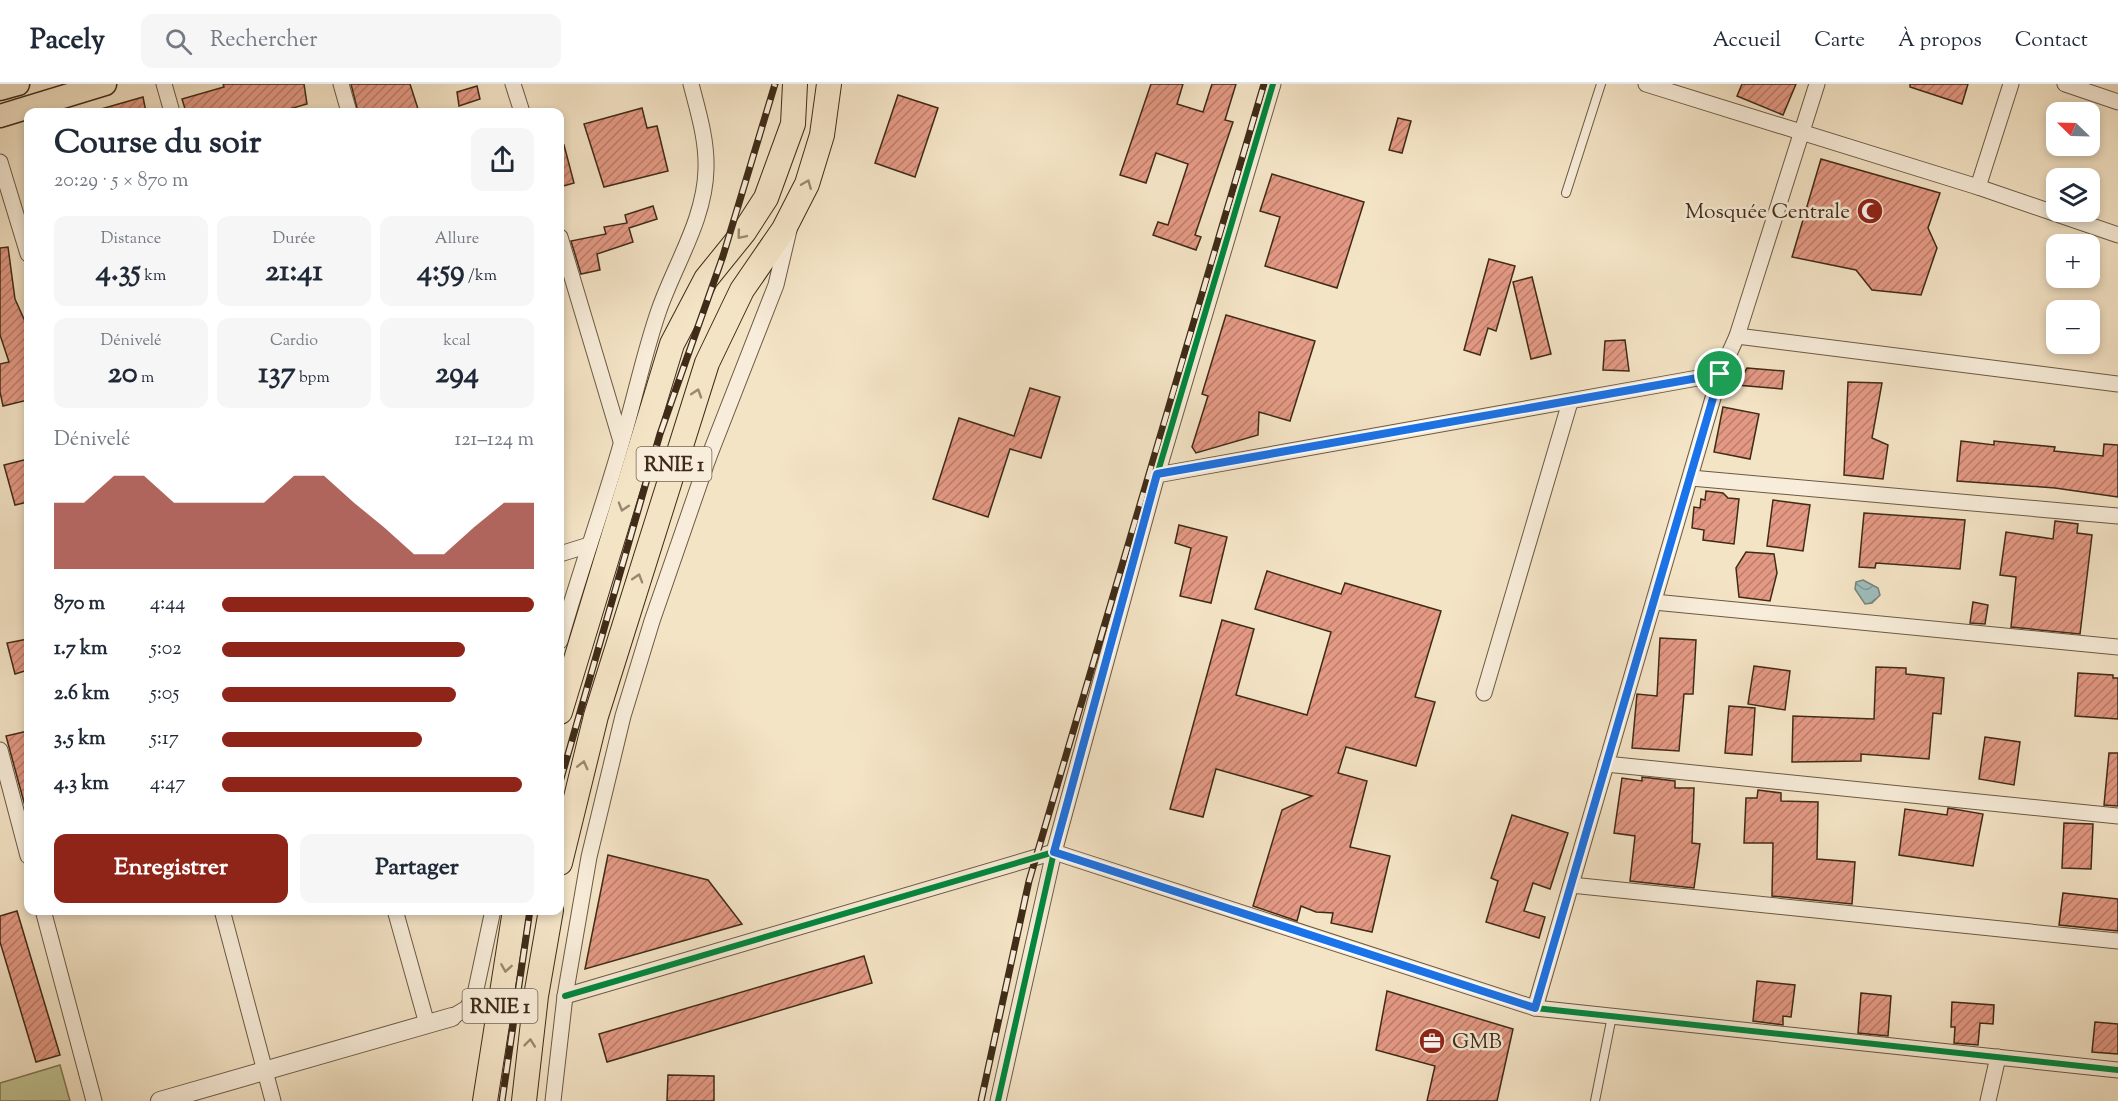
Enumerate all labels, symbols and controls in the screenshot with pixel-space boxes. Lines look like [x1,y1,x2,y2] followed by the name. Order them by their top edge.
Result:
[141,14,561,68] search box
[30,21,105,61] text: Pacely
[162,25,195,58] icon: search
[210,25,317,57] text: Rechercher
[1713,26,1781,56] text: Accueil
[1814,26,1865,56] text: Carte
[1898,26,1982,56] text: À propos
[2015,26,2088,56] text: Contact
[2046,102,2100,156] north arrow
[2046,102,2100,354] map controls
[54,120,261,168] text: Course du soir
[471,128,534,191] button: share
[54,167,189,196] text: 20:29 · 5 × 870 m
[2046,168,2100,222] button: layers
[800,179,812,190] one-way arrow
[1855,196,1885,226] mosque icon: Mosquée Centrale
[1685,198,1850,228] place label: Mosquée Centrale
[101,228,161,251] text: Distance
[273,228,315,251] text: Durée
[435,228,479,251] text: Allure
[738,228,749,239] one-way arrow
[2046,234,2100,288] button: +
[96,251,141,294] text: 4.35
[265,251,323,294] text: 21:41
[417,251,465,294] text: 4:59
[141,265,166,288] text: km
[465,265,497,288] text: /km
[2046,300,2100,354] button: −
[100,330,162,353] text: Dénivelé
[270,330,318,353] text: Cardio
[443,330,471,353] text: kcal
[1694,348,1745,399] pin
[108,353,138,396] text: 20
[258,353,296,396] text: 137
[435,353,479,396] text: 294
[1703,357,1736,390] icon: arrive
[138,367,154,390] text: m
[296,367,330,390] text: bpm
[690,388,702,399] one-way arrow
[54,426,130,455] text: Dénivelé
[454,426,534,455] text: 121–124 m
[636,447,712,481] road number: RNIE 1
[617,501,630,512] one-way arrow
[631,573,643,584] one-way arrow
[54,590,105,619] text: 870 m
[150,590,185,619] text: 4:44
[54,635,108,664] text: 1.7 km
[150,635,182,664] text: 5:02
[54,680,110,709] text: 2.6 km
[150,680,179,709] text: 5:05
[54,725,106,754] text: 3.5 km
[150,725,179,754] text: 5:17
[576,761,588,771] one-way arrow
[54,770,109,799] text: 4.3 km
[150,770,185,799] text: 4:47
[54,834,288,903] button: Enregistrer
[300,834,534,903] button: Partager
[500,964,512,973] one-way arrow
[462,989,538,1023] road number: RNIE 1
[1417,1026,1447,1056] office icon: GMB
[1452,1028,1502,1058] place label: GMB
[524,1038,536,1047] one-way arrow

